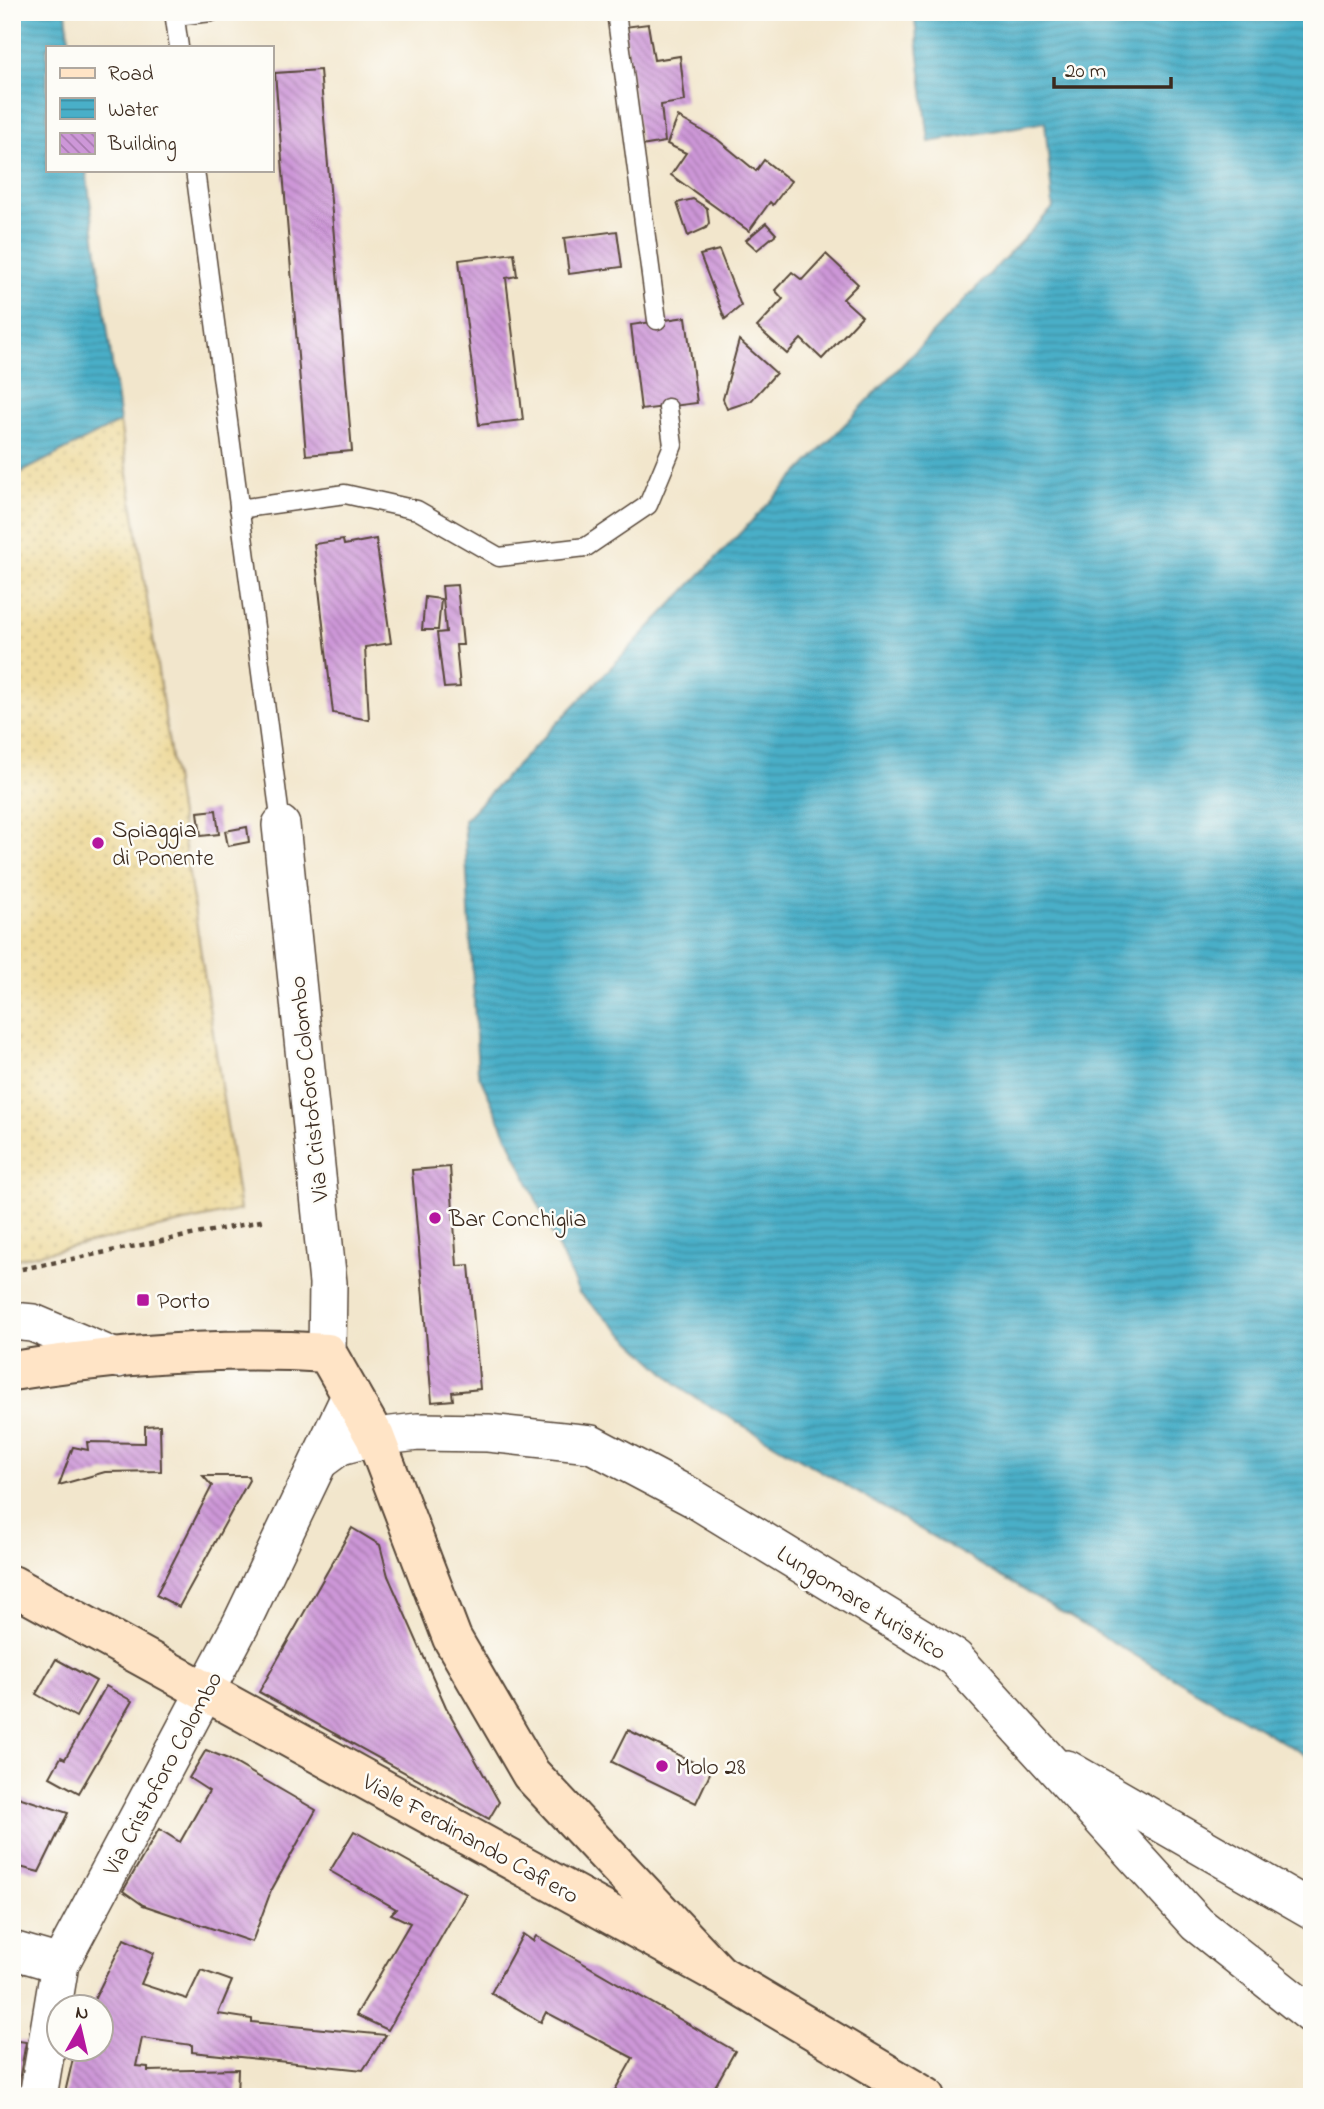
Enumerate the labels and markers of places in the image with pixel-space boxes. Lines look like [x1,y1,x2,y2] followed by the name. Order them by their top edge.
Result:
[112,814,214,877] place label: Spiaggia di Ponente
[90,835,106,851] marker: Spiaggia di Ponente
[448,1203,587,1238] place label: Bar Conchiglia
[427,1210,443,1226] marker: Bar Conchiglia
[157,1285,210,1320] place label: Porto
[135,1292,151,1308] marker: Porto
[676,1751,746,1786] place label: Molo 28
[654,1758,670,1774] marker: Molo 28

